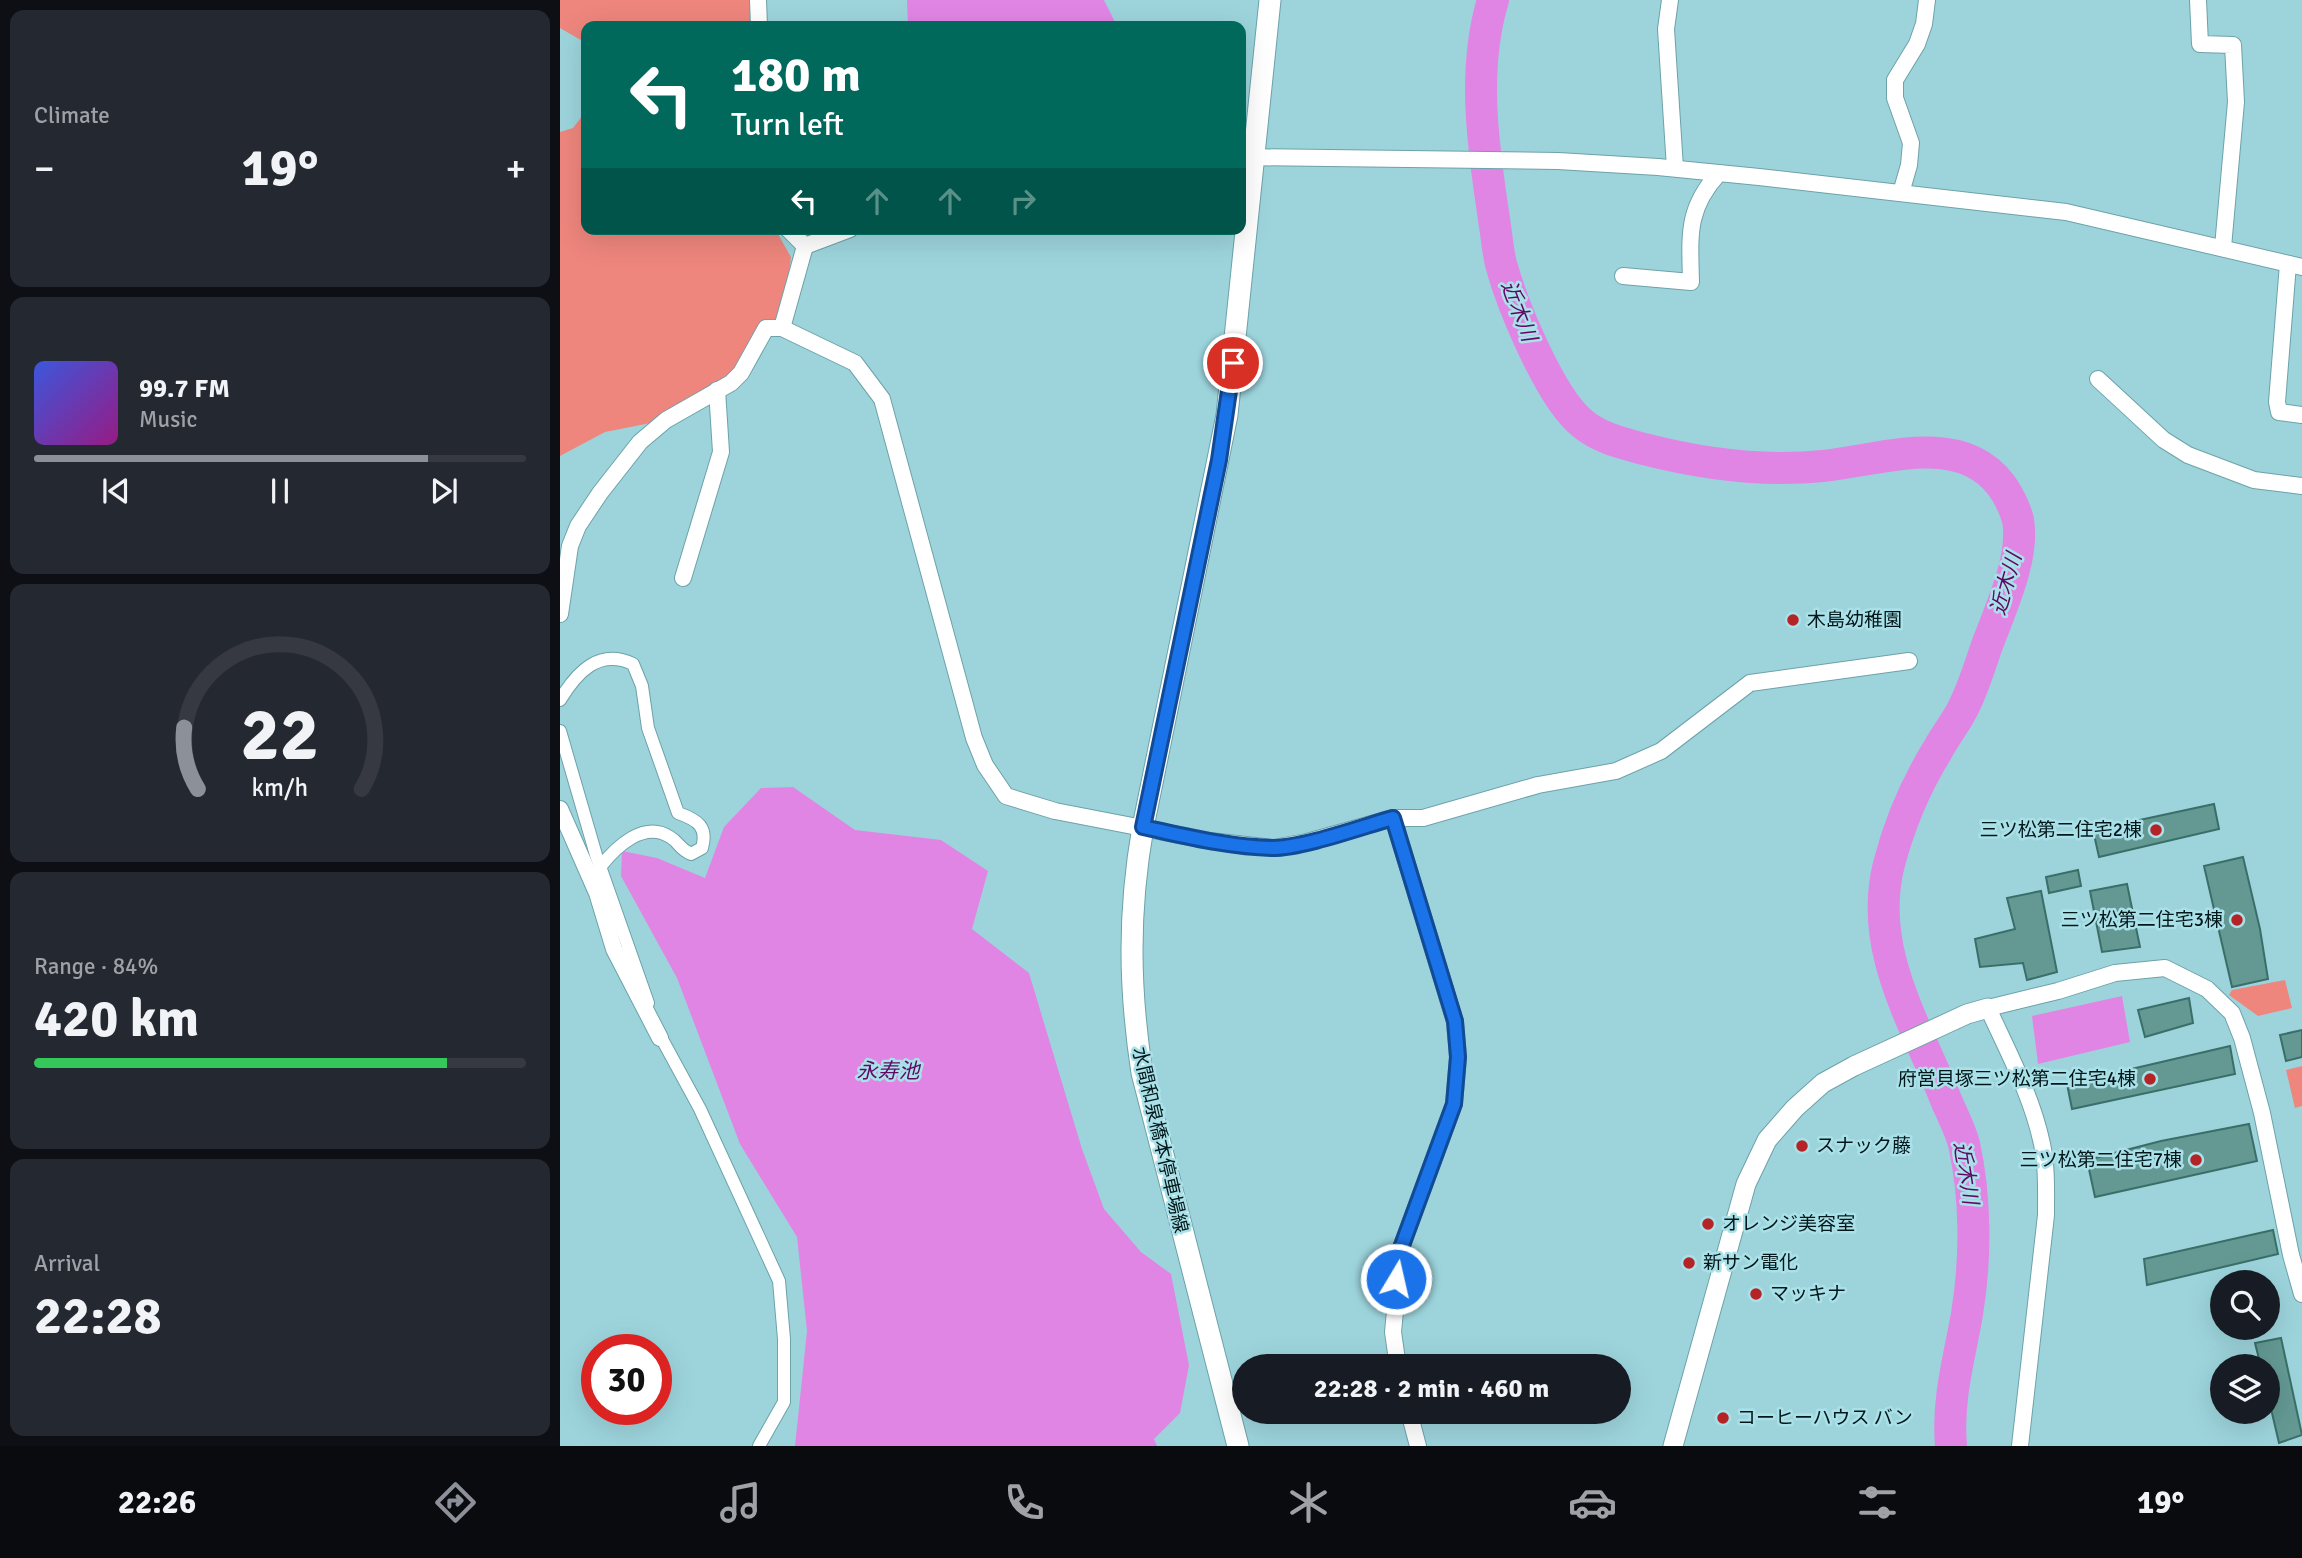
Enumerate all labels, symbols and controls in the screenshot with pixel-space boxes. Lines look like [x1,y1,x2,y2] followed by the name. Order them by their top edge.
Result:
[731,45,861,105] text: 180 m
[616,49,707,140] icon: left
[34,101,110,130] text: Climate
[731,105,844,144] text: Turn left
[242,136,318,200] text: 19°
[34,145,55,192] text: −
[505,145,526,192] text: +
[785,182,823,220] icon: left
[858,182,896,220] icon: ahead
[931,182,969,220] icon: ahead
[1004,182,1042,220] icon: right
[1496,277,1543,347] water label: 近木川
[1203,333,1263,393] pin
[1214,344,1252,382] icon: arrive
[139,373,230,405] text: 99.7 FM
[139,405,197,434] text: Music
[97,472,135,510] icon: previous
[261,472,299,510] icon: pause
[425,472,463,510] icon: next
[1985,548,2028,618] water label: 近木川
[1807,608,1902,632] place label: 木島幼稚園
[1785,612,1801,628] marker: 木島幼稚園
[241,691,319,780] text: 22
[252,772,308,803] text: km/h
[1980,818,2142,842] place label: 三ツ松第二住宅2棟
[2148,822,2164,838] marker: 三ツ松第二住宅2棟
[2061,908,2223,932] place label: 三ツ松第二住宅3棟
[2229,912,2245,928] marker: 三ツ松第二住宅3棟
[34,952,158,981] text: Range · 84%
[34,987,199,1051] text: 420 km
[1127,1045,1193,1235] street label: 水間和泉橋本停車場線
[857,1058,921,1084] water label: 永寿池
[1898,1067,2136,1091] place label: 府営貝塚三ツ松第二住宅4棟
[2142,1071,2158,1087] marker: 府営貝塚三ツ松第二住宅4棟
[1816,1134,1911,1158] place label: スナック藤
[1794,1138,1810,1154] marker: スナック藤
[1948,1140,1984,1208] water label: 近木川
[2020,1148,2182,1172] place label: 三ツ松第二住宅7棟
[2188,1152,2204,1168] marker: 三ツ松第二住宅7棟
[1722,1212,1855,1236] place label: オレンジ美容室
[1700,1216,1716,1232] marker: オレンジ美容室
[1359,1242,1433,1316] position arrow
[34,1249,100,1278] text: Arrival
[1703,1251,1798,1275] place label: 新サン電化
[1681,1255,1697,1271] marker: 新サン電化
[2210,1270,2280,1424] map controls
[2210,1270,2280,1340] button: search
[1770,1282,1846,1306] place label: マッキナ
[34,1284,162,1348] text: 22:28
[1748,1286,1764,1302] marker: マッキナ
[581,1334,672,1425] speed limit sign: 30
[2210,1354,2280,1424] button: layers
[1314,1373,1549,1405] text: 22:28 · 2 min · 460 m
[1737,1406,1913,1430] place label: コーヒーハウス バン
[1715,1410,1731,1426] marker: コーヒーハウス バン
[431,1478,480,1527] icon: directions
[716,1478,765,1527] icon: music
[1000,1478,1049,1527] icon: phone
[1284,1478,1333,1527] icon: climate
[1568,1478,1617,1527] icon: car
[1853,1478,1902,1527] icon: filters
[118,1483,196,1522] text: 22:26
[2137,1483,2184,1522] text: 19°

